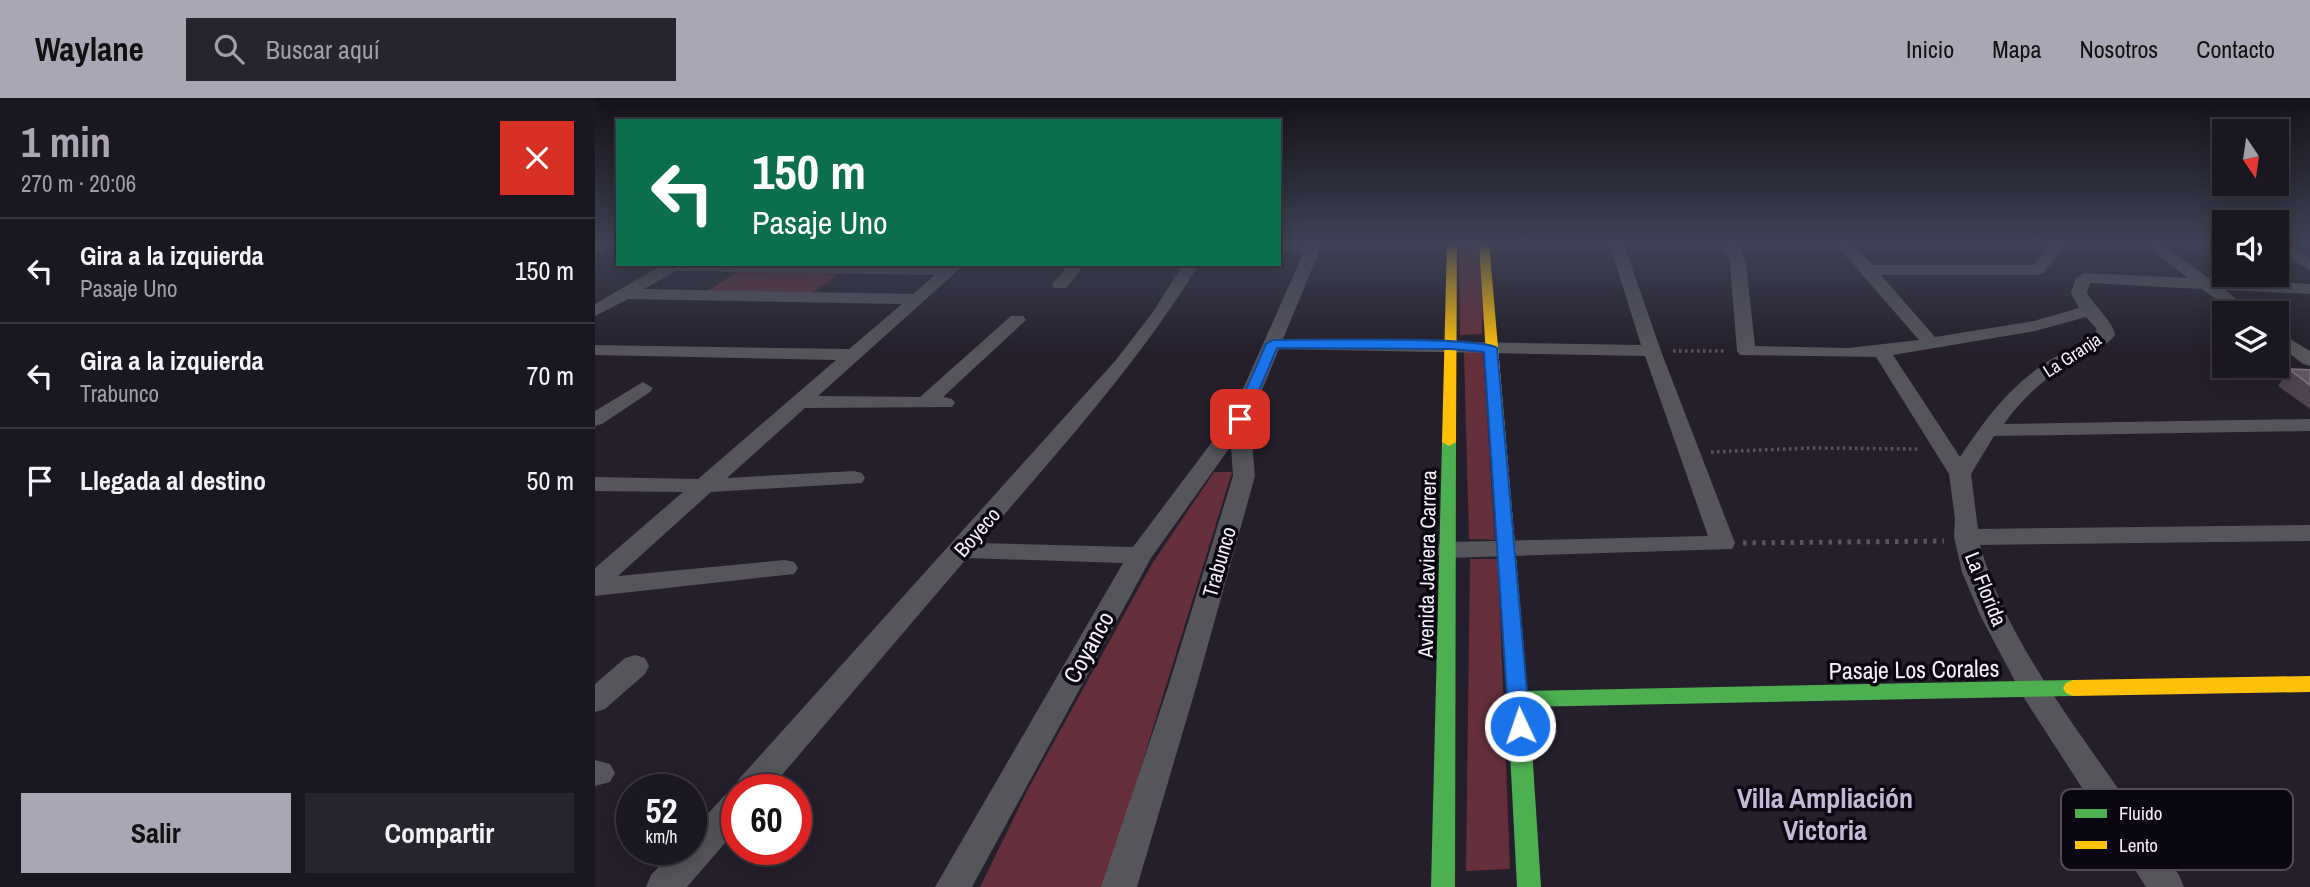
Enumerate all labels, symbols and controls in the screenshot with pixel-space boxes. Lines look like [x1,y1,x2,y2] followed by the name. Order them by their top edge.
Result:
[186,18,676,81] search box
[35,27,144,71] text: Waylane
[210,30,248,68] icon: search
[266,32,380,67] text: Buscar aquí
[1906,33,1954,65] text: Inicio
[1992,33,2041,65] text: Mapa
[2079,33,2158,65] text: Nosotros
[2196,33,2275,65] text: Contacto
[21,114,111,170] text: 1 min
[2212,119,2289,196] north arrow
[2212,119,2289,378] map controls
[500,121,574,195] button: close
[752,138,866,204] text: 150 m
[637,147,728,238] icon: left
[21,168,136,199] text: 270 m · 20:06
[752,201,888,244] text: Pasaje Uno
[2212,210,2289,287] button: sound
[80,238,264,273] text: Gira a la izquierda
[21,252,59,290] icon: left
[515,253,574,288] text: 150 m
[80,273,178,304] text: Pasaje Uno
[2212,301,2289,378] button: layers
[2038,327,2106,383] street label: La Granja
[80,343,264,378] text: Gira a la izquierda
[21,357,59,395] icon: left
[527,358,574,393] text: 70 m
[80,378,159,409] text: Trabunco
[1210,389,1270,449] pin
[1221,400,1259,438] icon: arrive
[21,462,59,500] icon: arrive
[80,463,266,498] text: Llegada al destino
[527,463,574,498] text: 50 m
[1411,470,1443,659] street label: Avenida Javiera Carrera
[947,501,1007,563] street label: Boyeco
[1195,523,1243,601] street label: Trabunco
[1958,548,2014,631] street label: La Florida
[1055,605,1121,689] street label: Coyanco
[1828,652,2000,686] street label: Pasaje Los Corales
[1483,689,1557,763] position arrow
[721,774,812,865] speed limit sign: 60
[1737,779,1913,849] district label: Villa Ampliación Victoria
[646,787,677,834] text: 52
[2061,789,2293,870] legend
[21,793,291,873] button: Salir
[305,793,574,873] button: Compartir
[2119,800,2162,826] text: Fluido
[646,824,678,849] text: km/h
[2119,832,2158,858] text: Lento

